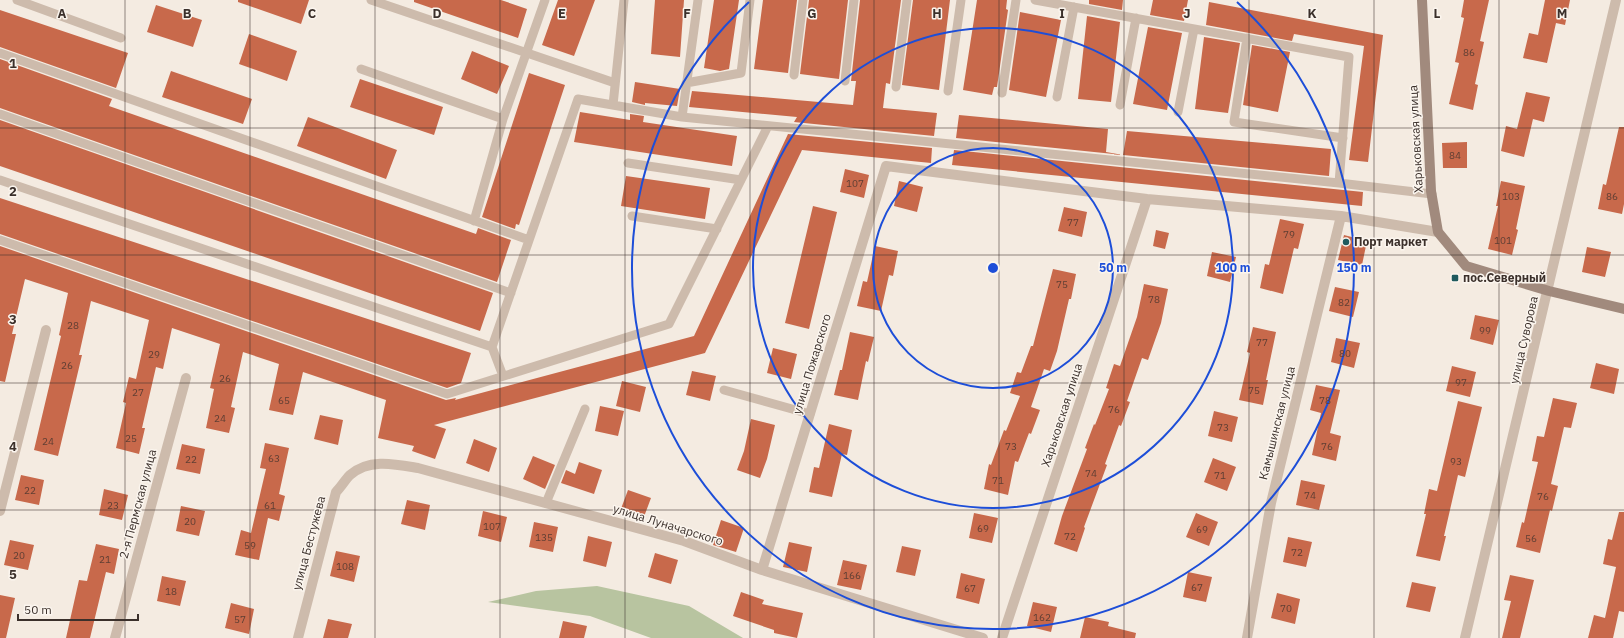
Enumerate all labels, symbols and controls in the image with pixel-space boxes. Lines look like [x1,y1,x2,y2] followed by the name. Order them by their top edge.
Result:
[58,5,67,22] text: A
[183,5,192,22] text: B
[308,5,317,22] text: C
[432,5,442,22] text: D
[558,5,566,22] text: E
[683,5,691,22] text: F
[807,5,817,22] text: G
[932,5,942,22] text: H
[1059,5,1065,22] text: I
[1183,5,1191,22] text: J
[1307,5,1317,22] text: K
[1434,5,1441,22] text: L
[1557,5,1567,22] text: M
[1463,46,1475,59] house number: 86
[9,55,17,72] text: 1
[1405,84,1426,193] street label: Харьковская улица
[1449,149,1461,162] house number: 84
[846,177,864,190] house number: 107
[9,183,17,200] text: 2
[1502,190,1520,203] house number: 103
[1606,190,1618,203] house number: 86
[1067,216,1079,229] house number: 77
[1283,228,1295,241] house number: 79
[1354,234,1428,249] place label: Порт маркет
[1494,234,1512,247] house number: 101
[1341,237,1351,247] marker: Порт маркет
[1099,260,1127,275] text: 50 m
[1215,260,1251,275] text: 100 m
[1336,260,1372,275] text: 150 m
[986,261,1000,275] centre of rings
[1463,270,1546,285] place label: пос.Северный
[1450,273,1460,283] marker: пос.Северный
[1056,278,1068,291] house number: 75
[1148,293,1160,306] house number: 78
[1506,294,1541,385] street label: улица Суворова
[1338,296,1350,309] house number: 82
[9,311,17,328] text: 3
[789,312,834,416] street label: улица Пожарского
[67,319,79,332] house number: 28
[1479,324,1491,337] house number: 99
[1256,336,1268,349] house number: 77
[1339,347,1351,360] house number: 80
[148,348,160,361] house number: 29
[61,359,73,372] house number: 26
[1038,361,1086,469] street label: Харьковская улица
[1255,364,1298,481] street label: Камышинская улица
[219,372,231,385] house number: 26
[1455,376,1467,389] house number: 97
[1248,384,1260,397] house number: 75
[132,386,144,399] house number: 27
[278,394,290,407] house number: 65
[1319,394,1331,407] house number: 78
[1108,403,1120,416] house number: 76
[214,412,226,425] house number: 24
[1217,421,1229,434] house number: 73
[125,432,137,445] house number: 25
[42,435,54,448] house number: 24
[9,438,17,455] text: 4
[1005,440,1017,453] house number: 73
[1321,440,1333,453] house number: 76
[116,447,160,560] street label: 2-я Пермская улица
[268,452,280,465] house number: 63
[185,453,197,466] house number: 22
[1450,455,1462,468] house number: 93
[1085,467,1097,480] house number: 74
[1214,469,1226,482] house number: 71
[992,474,1004,487] house number: 71
[24,484,36,497] house number: 22
[1304,489,1316,502] house number: 74
[1537,490,1549,503] house number: 76
[289,494,328,592] street label: улица Бестужева
[107,499,119,512] house number: 23
[264,499,276,512] house number: 61
[611,501,725,548] street label: улица Луначарского
[184,515,196,528] house number: 20
[483,520,501,533] house number: 107
[977,522,989,535] house number: 69
[1196,523,1208,536] house number: 69
[1064,530,1076,543] house number: 72
[535,531,553,544] house number: 135
[1525,532,1537,545] house number: 56
[244,539,256,552] house number: 59
[1291,546,1303,559] house number: 72
[13,549,25,562] house number: 20
[99,553,111,566] house number: 21
[336,560,354,573] house number: 108
[9,566,17,583] text: 5
[843,569,861,582] house number: 166
[1191,581,1203,594] house number: 67
[964,582,976,595] house number: 67
[165,585,177,598] house number: 18
[18,596,138,622] scale bar
[24,602,52,617] text: 50 m
[1280,602,1292,615] house number: 70
[1033,611,1051,624] house number: 162
[234,613,246,626] house number: 57

